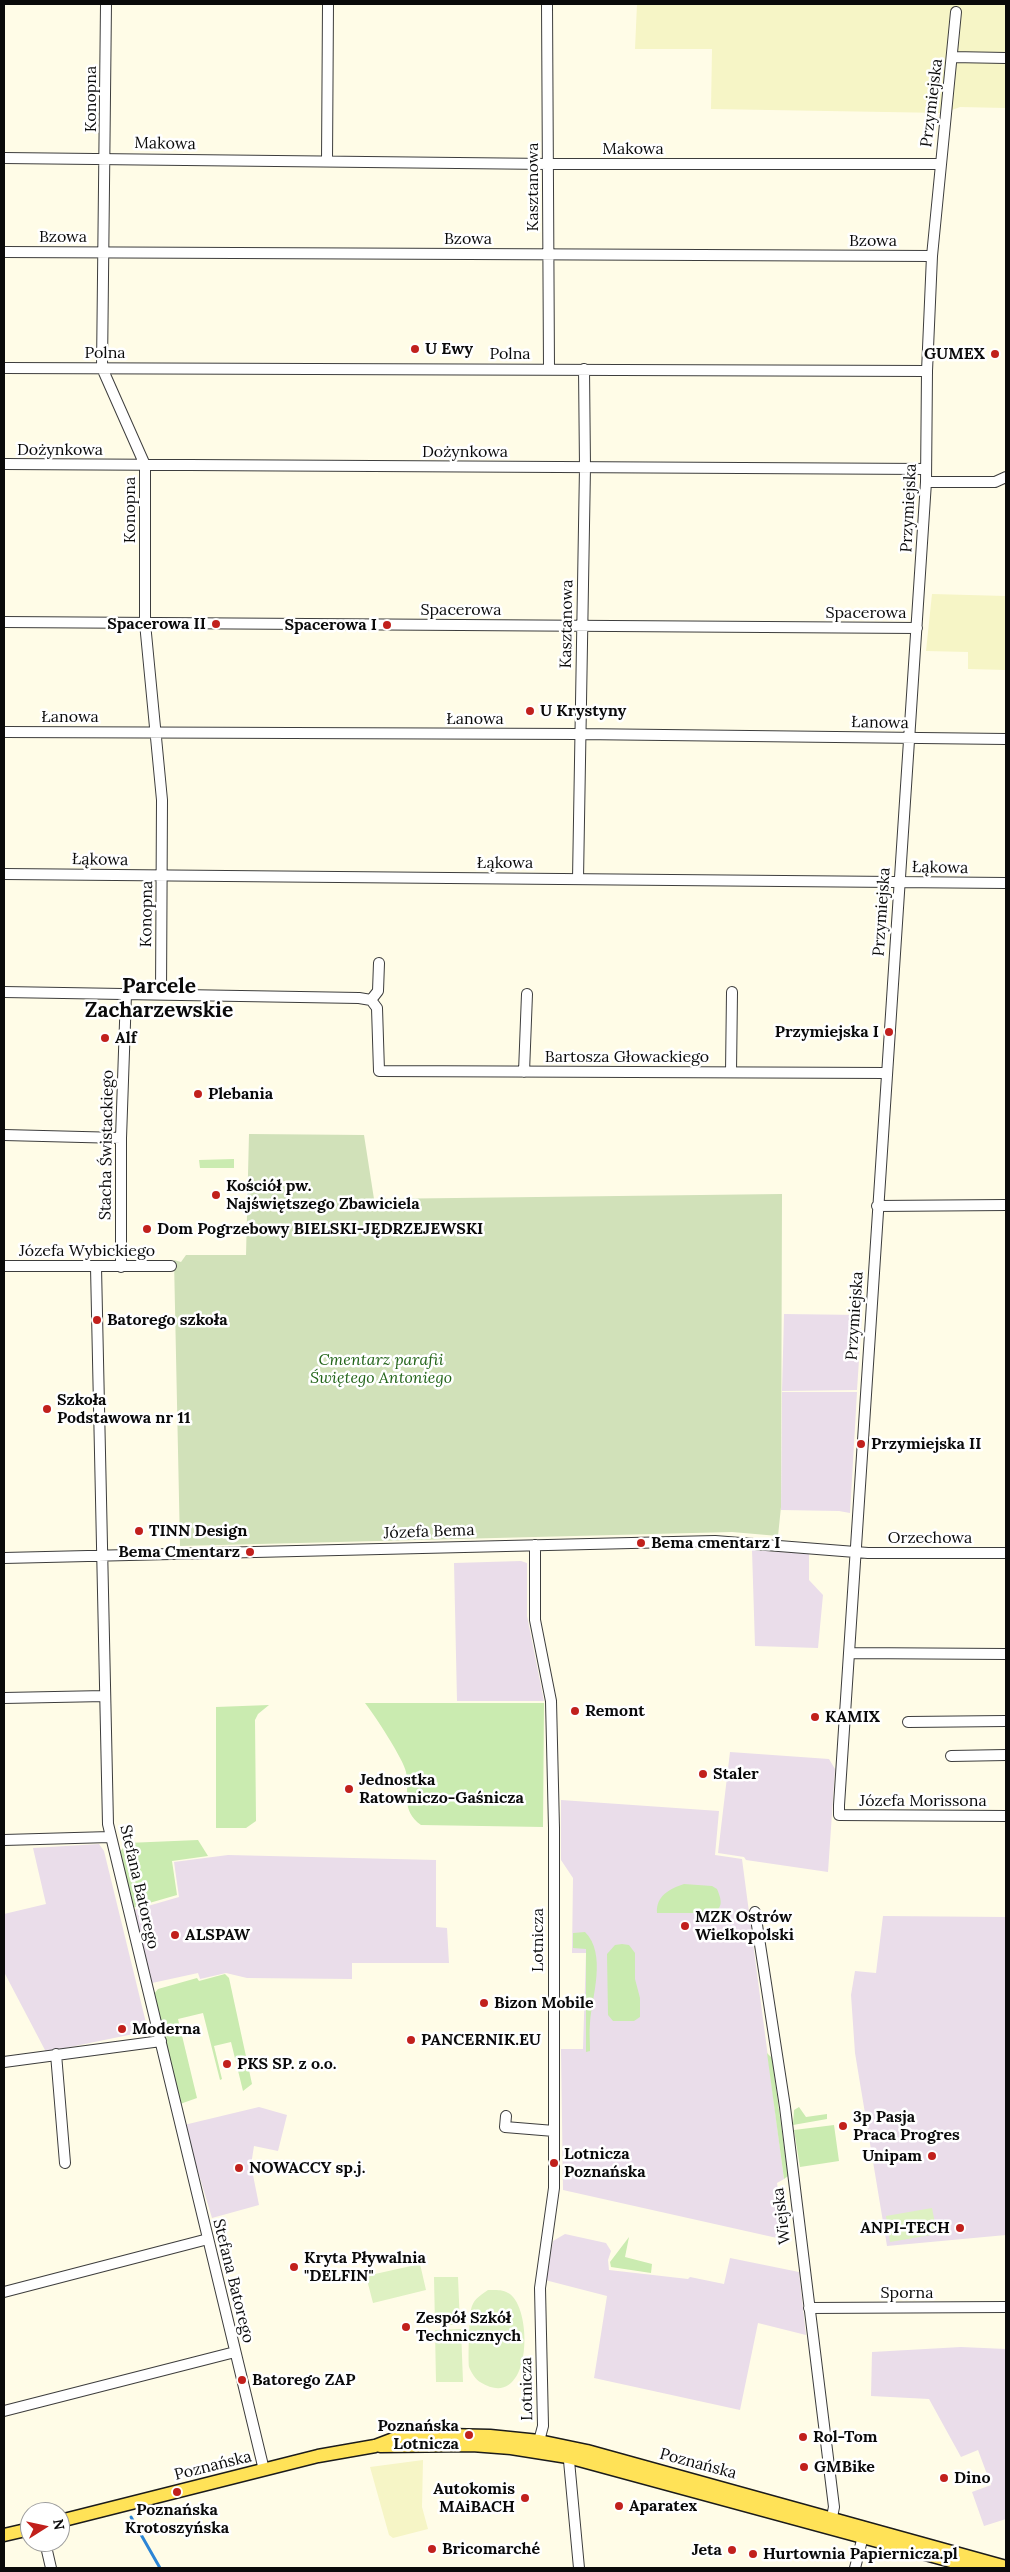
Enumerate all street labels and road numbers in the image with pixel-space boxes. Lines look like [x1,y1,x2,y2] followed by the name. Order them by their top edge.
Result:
[917,58,947,148] street label: Przymiejska
[81,66,101,132] street label: Konopna
[134,134,196,154] street label: Makowa
[602,139,664,159] street label: Makowa
[523,142,543,232] street label: Kasztanowa
[39,227,87,247] street label: Bzowa
[444,229,492,249] street label: Bzowa
[849,231,897,251] street label: Bzowa
[84,343,126,363] street label: Polna
[489,344,531,364] street label: Polna
[17,440,103,460] street label: Dożynkowa
[422,442,508,462] street label: Dożynkowa
[897,463,921,553] street label: Przymiejska
[120,477,140,543] street label: Konopna
[557,579,577,669] street label: Kasztanowa
[421,600,501,620] street label: Spacerowa
[826,603,906,623] street label: Spacerowa
[41,707,99,727] street label: Łanowa
[446,709,504,729] street label: Łanowa
[851,713,909,733] street label: Łanowa
[72,850,128,870] street label: Łąkowa
[477,853,533,873] street label: Łąkowa
[912,858,968,878] street label: Łąkowa
[869,867,895,957] street label: Przymiejska
[137,881,157,947] street label: Konopna
[545,1047,709,1067] street label: Bartosza Głowackiego
[96,1070,118,1220] street label: Stacha Świstackiego
[19,1241,155,1261] street label: Józefa Wybickiego
[842,1271,868,1361] street label: Przymiejska
[383,1521,475,1543] street label: Józefa Bema
[888,1528,972,1548] street label: Orzechowa
[859,1791,987,1811] street label: Józefa Morissona
[115,1823,163,1951] street label: Stefana Batorego
[528,1908,548,1972] street label: Lotnicza
[769,2186,795,2246] street label: Wiejska
[208,2217,258,2345] street label: Stefana Batorego
[881,2283,933,2303] street label: Sporna
[517,2357,537,2421] street label: Lotnicza
[657,2445,739,2483] street label: Poznańska
[172,2447,254,2485] street label: Poznańska

